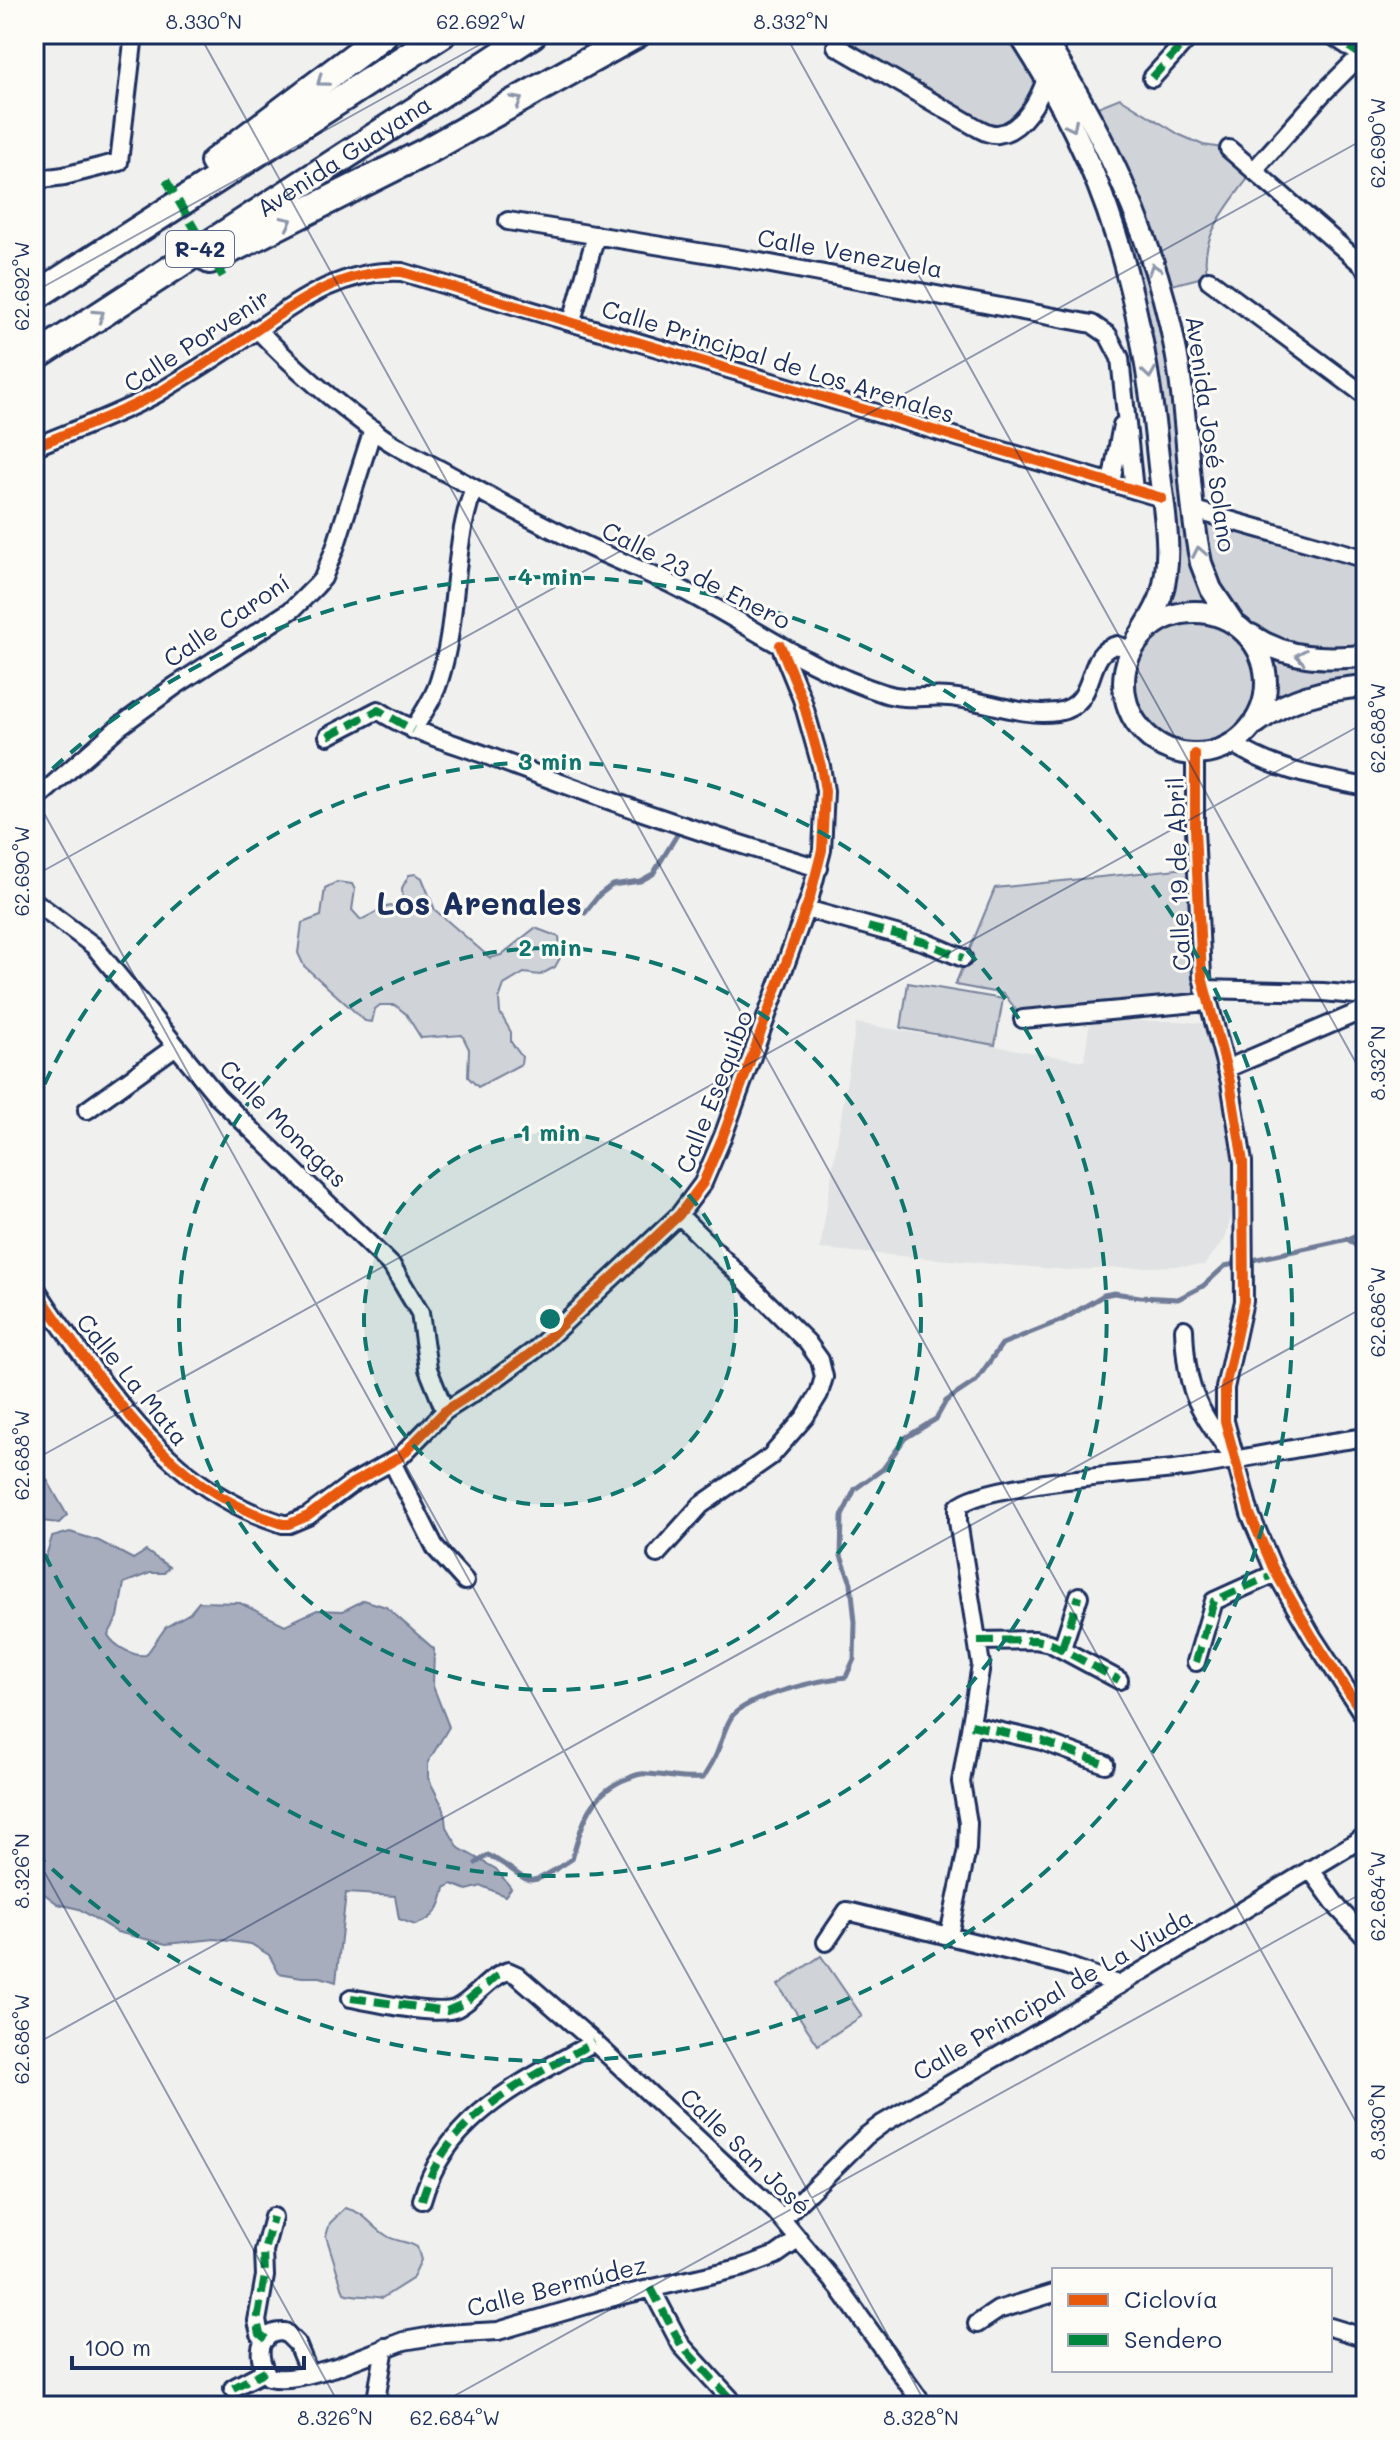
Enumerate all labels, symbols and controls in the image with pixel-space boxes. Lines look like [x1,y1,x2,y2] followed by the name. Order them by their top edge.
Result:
[166,8,242,34] text: 8.330°N
[436,8,526,34] text: 62.692°W
[753,8,829,34] text: 8.332°N
[316,72,330,86] one-way arrow
[250,87,437,223] street label: Avenida Guayana
[509,95,524,110] one-way arrow
[1364,98,1390,188] text: 62.690°W
[1063,117,1078,132] one-way arrow
[279,216,294,232] one-way arrow
[755,221,945,284] street label: Calle Venezuela
[166,231,234,267] road number: R-42
[8,241,34,331] text: 62.692°W
[1147,263,1163,277] one-way arrow
[117,281,275,398] street label: Calle Porvenir
[598,292,959,429] street label: Calle Principal de Los Arenales
[91,310,105,325] one-way arrow
[1180,314,1243,554] street label: Avenida José Solano
[1140,367,1157,380] one-way arrow
[597,514,796,636] street label: Calle 23 de Enero
[1192,545,1209,559] one-way arrow
[518,560,582,591] text: 4 min
[157,566,295,673] street label: Calle Caroní
[1295,648,1308,665] one-way arrow
[1364,683,1390,773] text: 62.688°W
[518,745,582,776] text: 3 min
[1159,776,1196,972] street label: Calle 19 de Abril
[8,826,34,916] text: 62.690°W
[376,881,582,923] district label: Los Arenales
[519,931,582,962] text: 2 min
[668,1005,759,1177] street label: Calle Esequibo
[1364,1025,1390,1101] text: 8.332°N
[213,1052,355,1194] street label: Calle Monagas
[520,1116,580,1147] text: 1 min
[1364,1267,1390,1357] text: 62.686°W
[536,1305,564,1333] centre of rings
[70,1307,196,1452] street label: Calle La Mata
[8,1410,34,1500] text: 62.688°W
[8,1833,34,1909] text: 8.326°N
[1364,1851,1390,1941] text: 62.684°W
[907,1901,1198,2087] street label: Calle Principal de La Viuda
[8,1994,34,2084] text: 62.686°W
[674,2081,818,2221] street label: Calle San José
[1364,2084,1390,2160] text: 8.330°N
[464,2248,650,2323] street label: Calle Bermúdez
[1052,2268,1332,2372] legend
[1124,2283,1218,2314] text: Ciclovía
[72,2320,304,2370] scale bar
[1124,2323,1222,2354] text: Sendero
[84,2331,151,2362] text: 100 m
[297,2404,373,2430] text: 8.326°N
[410,2404,500,2430] text: 62.684°W
[883,2404,959,2430] text: 8.328°N

